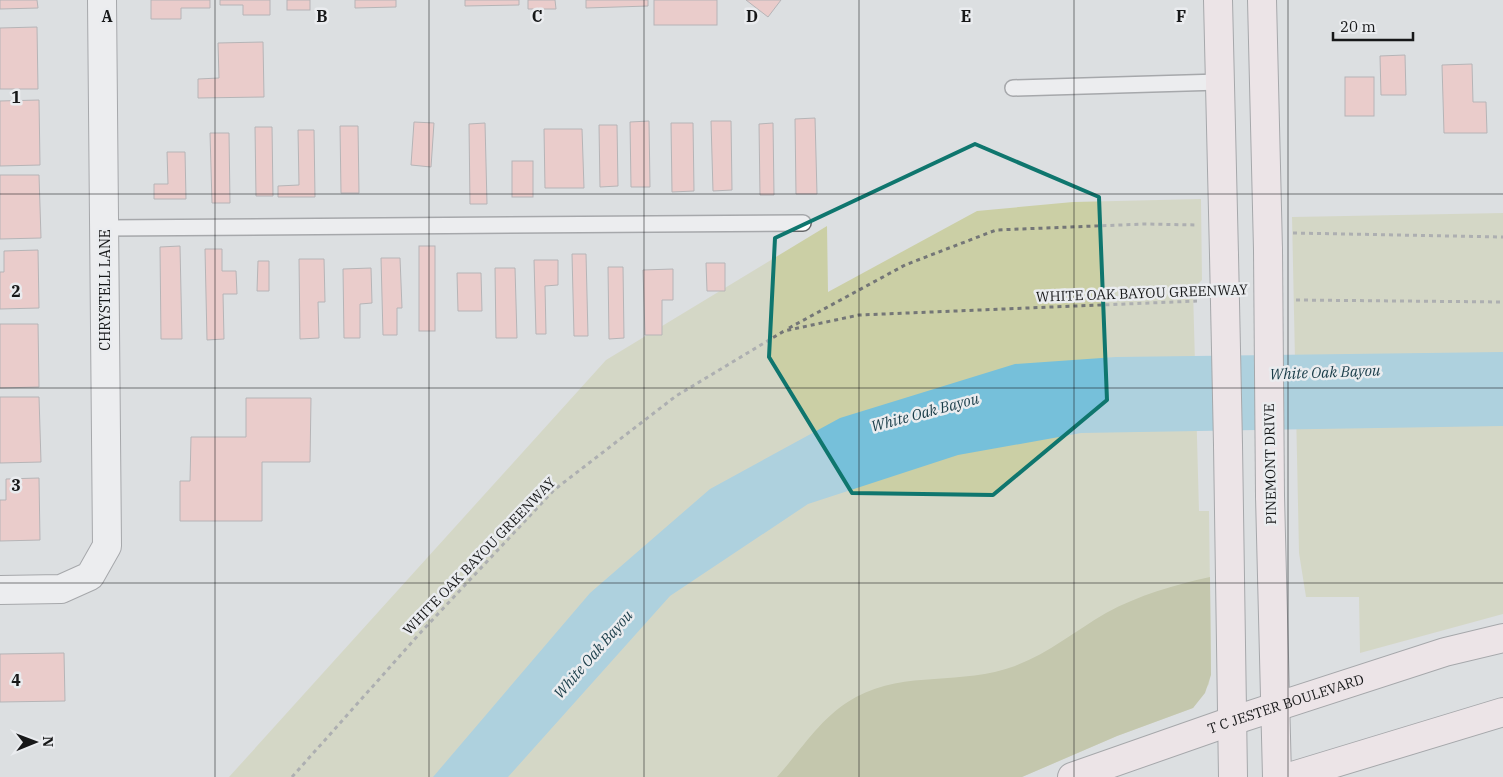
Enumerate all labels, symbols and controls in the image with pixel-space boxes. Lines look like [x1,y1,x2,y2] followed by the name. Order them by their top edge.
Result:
[101,6,113,26] text: A
[316,6,328,26] text: B
[532,6,542,26] text: C
[746,6,758,26] text: D
[961,6,971,26] text: E
[1176,6,1186,26] text: F
[1333,10,1413,42] scale bar
[1340,17,1376,36] text: 20 m
[11,87,21,107] text: 1
[96,229,114,351] street label: CHRYSTELL LANE
[1036,280,1248,306] street label: WHITE OAK BAYOU GREENWAY
[11,281,21,301] text: 2
[1269,361,1381,383] water label: White Oak Bayou
[869,388,981,436] water label: White Oak Bayou
[1260,403,1280,525] street label: PINEMONT DRIVE
[399,473,559,639] street label: WHITE OAK BAYOU GREENWAY
[11,475,21,495] text: 3
[549,606,637,702] water label: White Oak Bayou
[11,670,21,690] text: 4
[1205,670,1366,738] street label: T C JESTER BOULEVARD
[10,717,60,767] north arrow
[39,736,57,747] text: N

